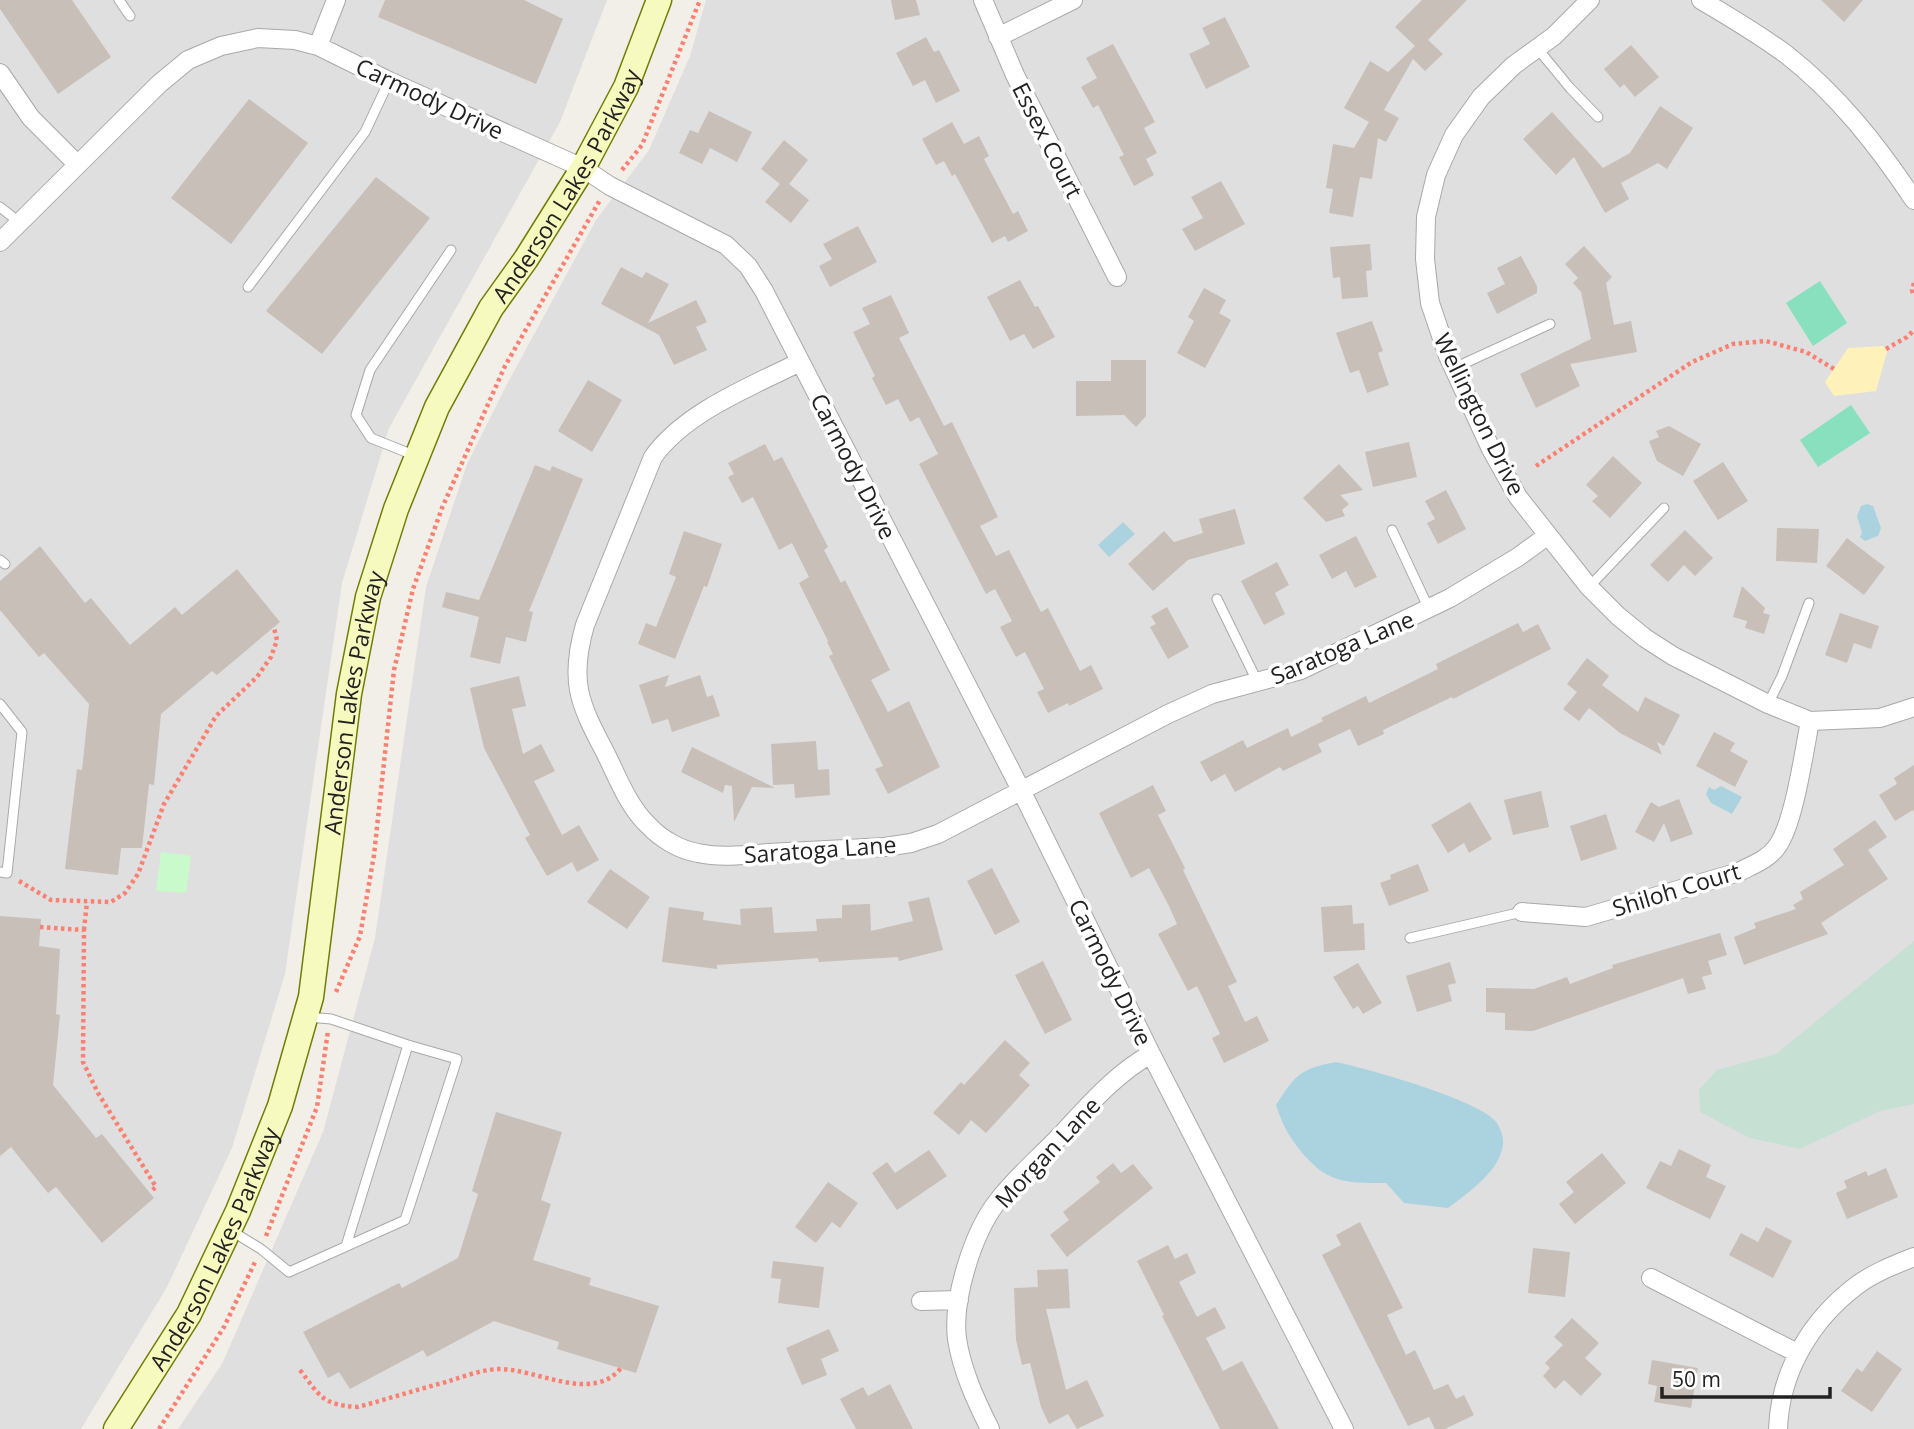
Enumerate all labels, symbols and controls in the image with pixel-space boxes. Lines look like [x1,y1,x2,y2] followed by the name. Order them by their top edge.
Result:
[351,50,509,146] street label: Carmody Drive
[484,64,648,309] street label: Anderson Lakes Parkway
[1005,77,1091,203] street label: Essex Court
[1427,328,1533,500] street label: Wellington Drive
[803,388,905,544] street label: Carmody Drive
[316,566,391,836] street label: Anderson Lakes Parkway
[1265,602,1419,692] street label: Saratoga Lane
[743,828,897,870] street label: Saratoga Lane
[1608,854,1744,924] street label: Shiloh Court
[1062,893,1160,1051] street label: Carmody Drive
[987,1089,1107,1215] street label: Morgan Lane
[141,1122,286,1376] street label: Anderson Lakes Parkway
[1662,1356,1830,1400] scale bar
[1672,1365,1721,1393] text: 50 m

